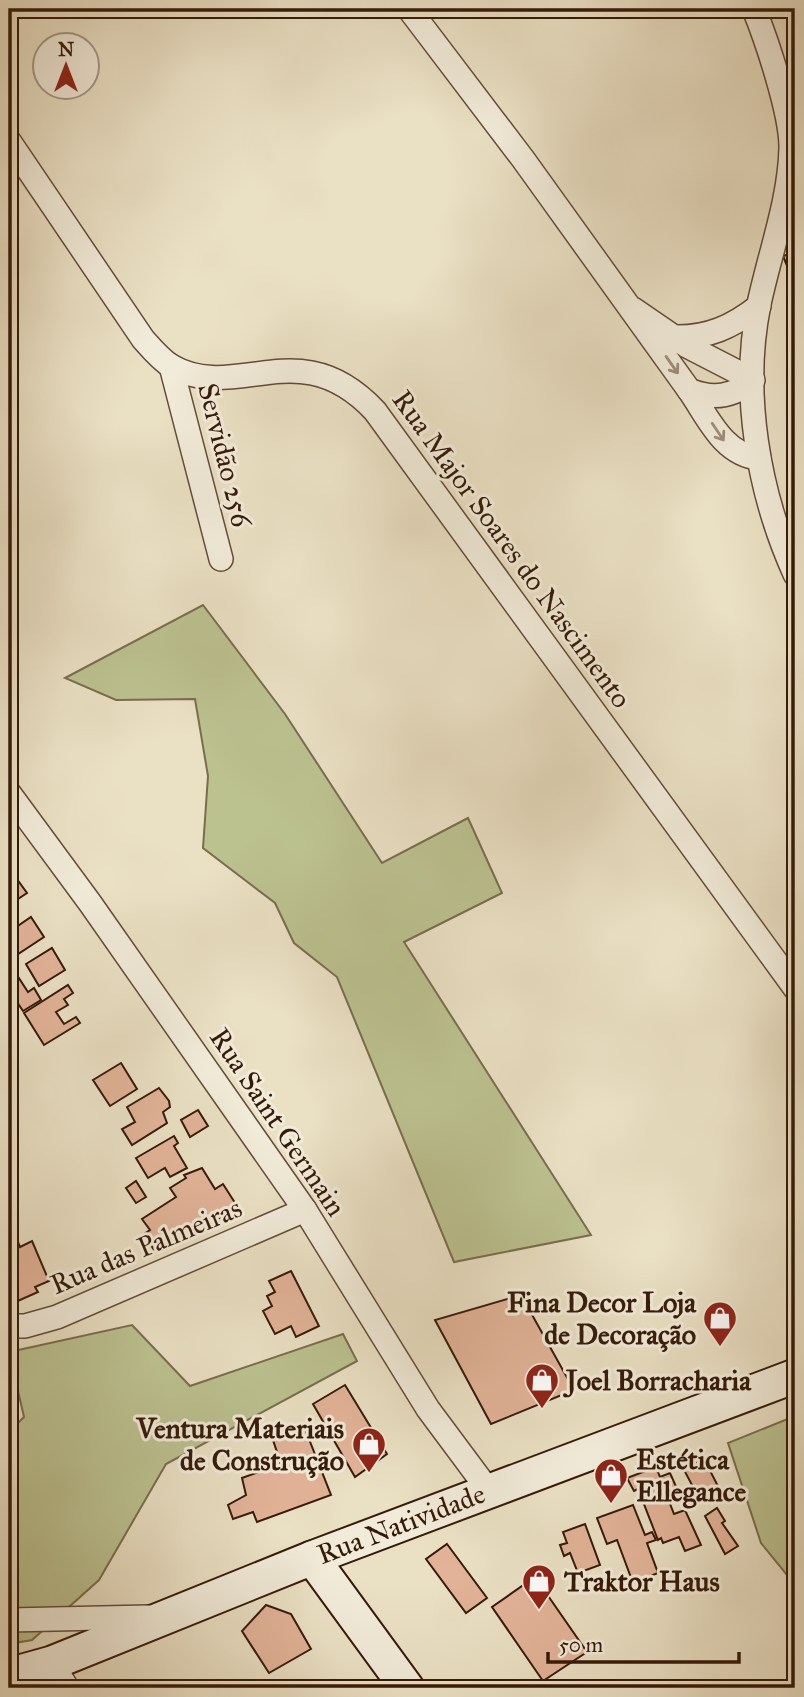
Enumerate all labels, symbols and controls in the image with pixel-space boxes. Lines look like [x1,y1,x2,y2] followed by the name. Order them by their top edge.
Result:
[32,32,102,102] north arrow
[58,38,74,61] text: N
[665,355,679,374] one-way arrow
[190,379,260,532] street label: Servidão 256
[385,383,639,715] street label: Rua Major Soares do Nascimento
[711,422,725,441] one-way arrow
[202,1021,354,1223] street label: Rua Saint Germain
[45,1190,247,1302] street label: Rua das Palmeiras
[507,1285,697,1352] place label: Fina Decor Loja de Decoração
[701,1299,739,1348] shop icon: Fina Decor Loja de Decoração
[523,1361,561,1410] shop icon: Joel Borracharia
[562,1363,752,1398] place label: Joel Borracharia
[135,1411,344,1478] place label: Ventura Materiais de Construção
[350,1425,388,1474] shop icon: Ventura Materiais de Construção
[636,1442,747,1509] place label: Estética Ellegance
[592,1456,630,1505] shop icon: Estética Ellegance
[312,1476,490,1572] street label: Rua Natividade
[520,1562,558,1611] shop icon: Traktor Haus
[564,1564,720,1599] place label: Traktor Haus
[548,1620,739,1664] scale bar
[559,1632,604,1658] text: 50 m

